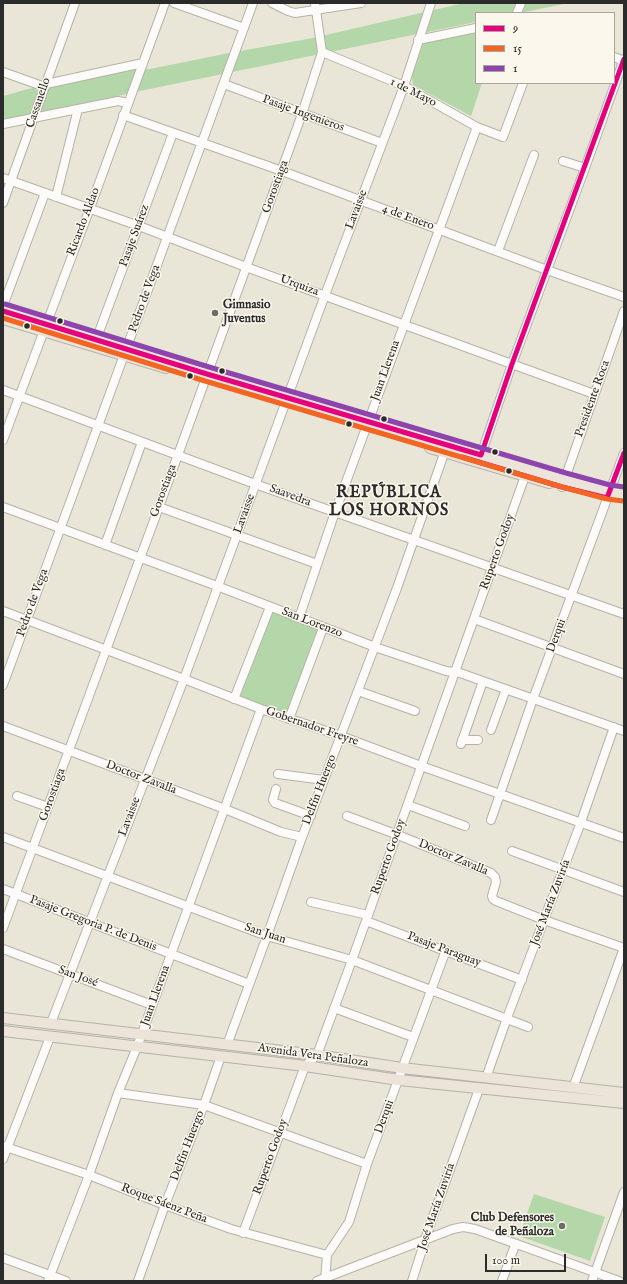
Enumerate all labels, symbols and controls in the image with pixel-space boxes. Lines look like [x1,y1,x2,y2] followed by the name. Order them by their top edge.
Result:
[475,12,615,84] legend
[513,21,518,36] text: 9
[513,41,522,56] text: 15
[513,61,517,76] text: 1
[387,75,439,111] street label: 1 de Mayo
[24,76,54,130] street label: Cassanello
[260,93,346,135] street label: Pasaje Ingenieros
[260,159,292,215] street label: Gorostiaga
[64,186,104,258] street label: Ricardo Aldao
[343,188,371,232] street label: Lavaisse
[380,202,436,234] street label: 4 de Enero
[117,203,153,269] street label: Pasaje Suárez
[126,263,164,335] street label: Pedro de Vega
[278,272,320,300] street label: Urquiza
[223,299,270,327] place label: Gimnasio Juventus
[210,308,220,318] marker: Gimnasio Juventus
[55,316,65,326] unlabelled marker
[22,321,32,331] unlabelled marker
[368,339,404,403] street label: Juan Llerena
[572,359,614,439] street label: Presidente Roca
[217,366,227,376] unlabelled marker
[185,371,195,381] unlabelled marker
[379,414,389,424] unlabelled marker
[344,419,354,429] unlabelled marker
[490,447,500,457] unlabelled marker
[148,463,180,519] street label: Gorostiaga
[504,466,514,476] unlabelled marker
[267,482,313,510] street label: Saavedra
[329,484,449,522] district label: REPÚBLICA LOS HORNOS
[231,492,259,536] street label: Lavaisse
[478,512,518,592] street label: Ruperto Godoy
[14,567,52,639] street label: Pedro de Vega
[280,605,344,641] street label: San Lorenzo
[544,617,570,655] street label: Derqui
[264,704,360,750] street label: Gobernador Freyre
[300,753,340,827] street label: Delfín Huergo
[104,758,178,798] street label: Doctor Zavalla
[37,767,69,823] street label: Gorostiaga
[116,795,144,839] street label: Lavaisse
[369,817,409,897] street label: Ruperto Godoy
[416,837,490,879] street label: Doctor Zavalla
[528,858,574,948] street label: José María Zuviría
[27,893,159,955] street label: Pasaje Gregoria P. de Denis
[242,921,288,947] street label: San Juan
[405,929,483,971] street label: Pasaje Paraguay
[56,963,100,991] street label: San José
[138,964,174,1028] street label: Juan Llerena
[257,1041,369,1071] street label: Avenida Vera Peñaloza
[372,1098,398,1136] street label: Derqui
[168,1109,208,1183] street label: Delfín Huergo
[251,1117,291,1197] street label: Ruperto Godoy
[415,1162,459,1252] street label: José María Zuviría
[119,1181,209,1227] street label: Roque Sáenz Peña
[471,1212,554,1240] place label: Club Defensores de Peñaloza
[557,1221,567,1231] marker: Club Defensores de Peñaloza
[487,1246,568,1272] scale bar
[492,1253,520,1268] text: 100 m

